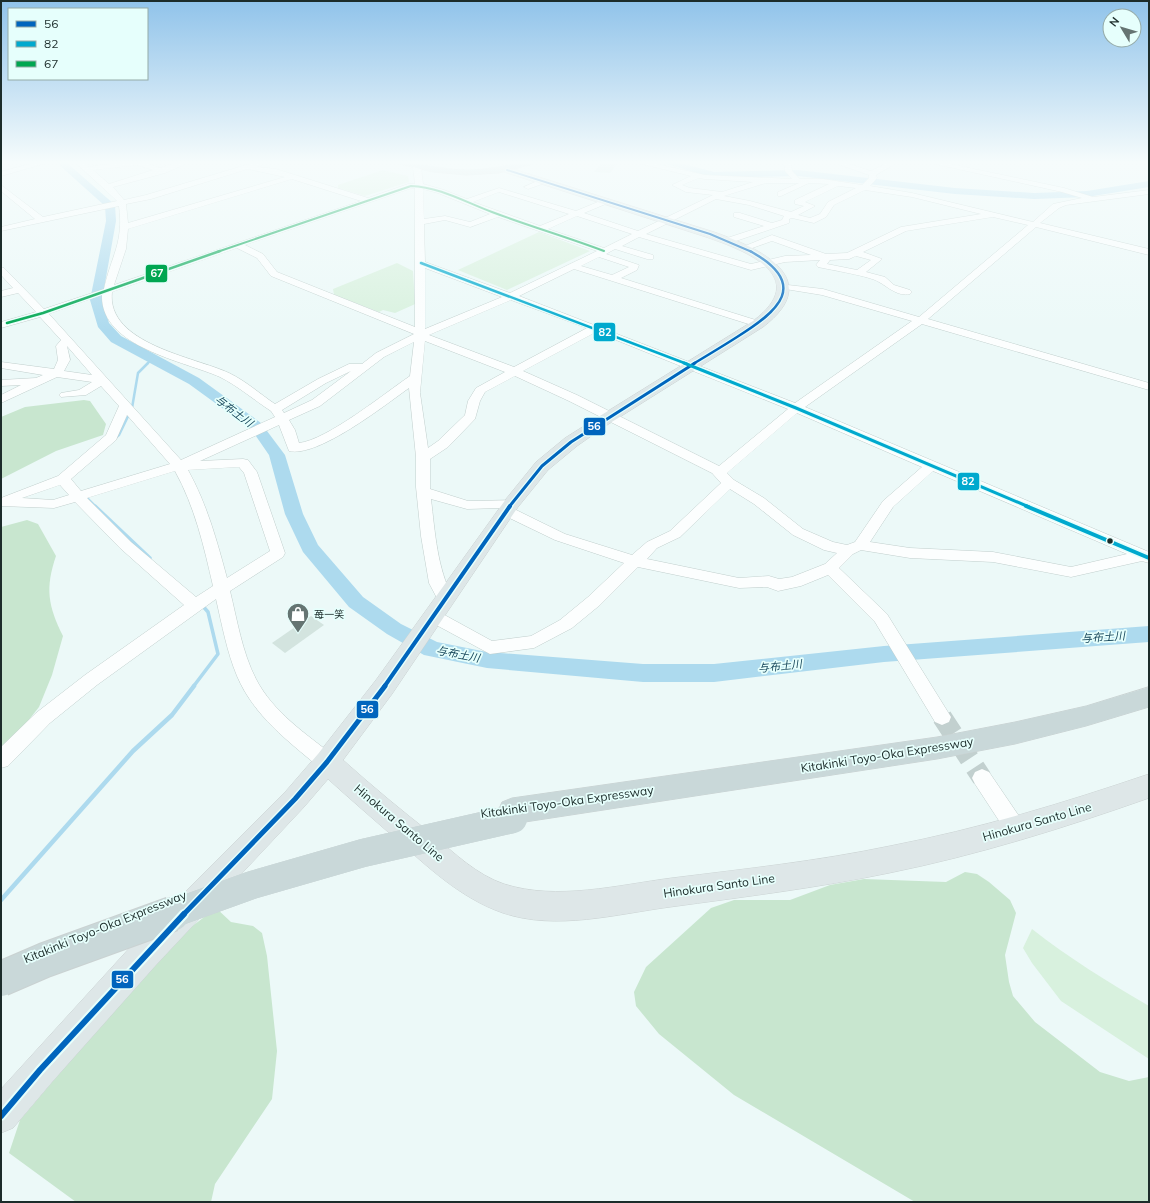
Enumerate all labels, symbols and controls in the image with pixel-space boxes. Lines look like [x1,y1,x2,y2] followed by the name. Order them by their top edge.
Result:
[8,8,148,80] legend
[1102,8,1142,48] north arrow
[1106,14,1122,29] text: N
[44,16,58,31] text: 56
[44,36,58,51] text: 82
[44,56,58,71] text: 67
[145,264,168,283] line badge: 67
[150,266,164,280] text: 67
[593,322,616,342] line badge: 82
[598,325,612,339] text: 82
[212,392,257,430] water label: 与布土川
[583,417,606,436] line badge: 56
[587,419,601,433] text: 56
[957,472,980,491] line badge: 82
[961,474,975,488] text: 82
[1105,536,1115,546] unlabelled marker
[285,601,311,634] shop icon: 苺一笑
[314,608,344,621] place label: 苺一笑
[1081,628,1126,646] water label: 与布土川
[435,643,482,665] water label: 与布土川
[757,657,804,675] water label: 与布土川
[356,700,379,719] line badge: 56
[360,702,374,716] text: 56
[800,733,975,776] street label: Kitakinki Toyo-Oka Expressway
[351,781,447,865] street label: Hinokura Santo Line
[480,782,655,821] street label: Kitakinki Toyo-Oka Expressway
[981,799,1093,844] street label: Hinokura Santo Line
[662,870,776,901] street label: Hinokura Santo Line
[21,887,189,966] street label: Kitakinki Toyo-Oka Expressway
[111,970,134,989] line badge: 56
[115,972,129,986] text: 56

